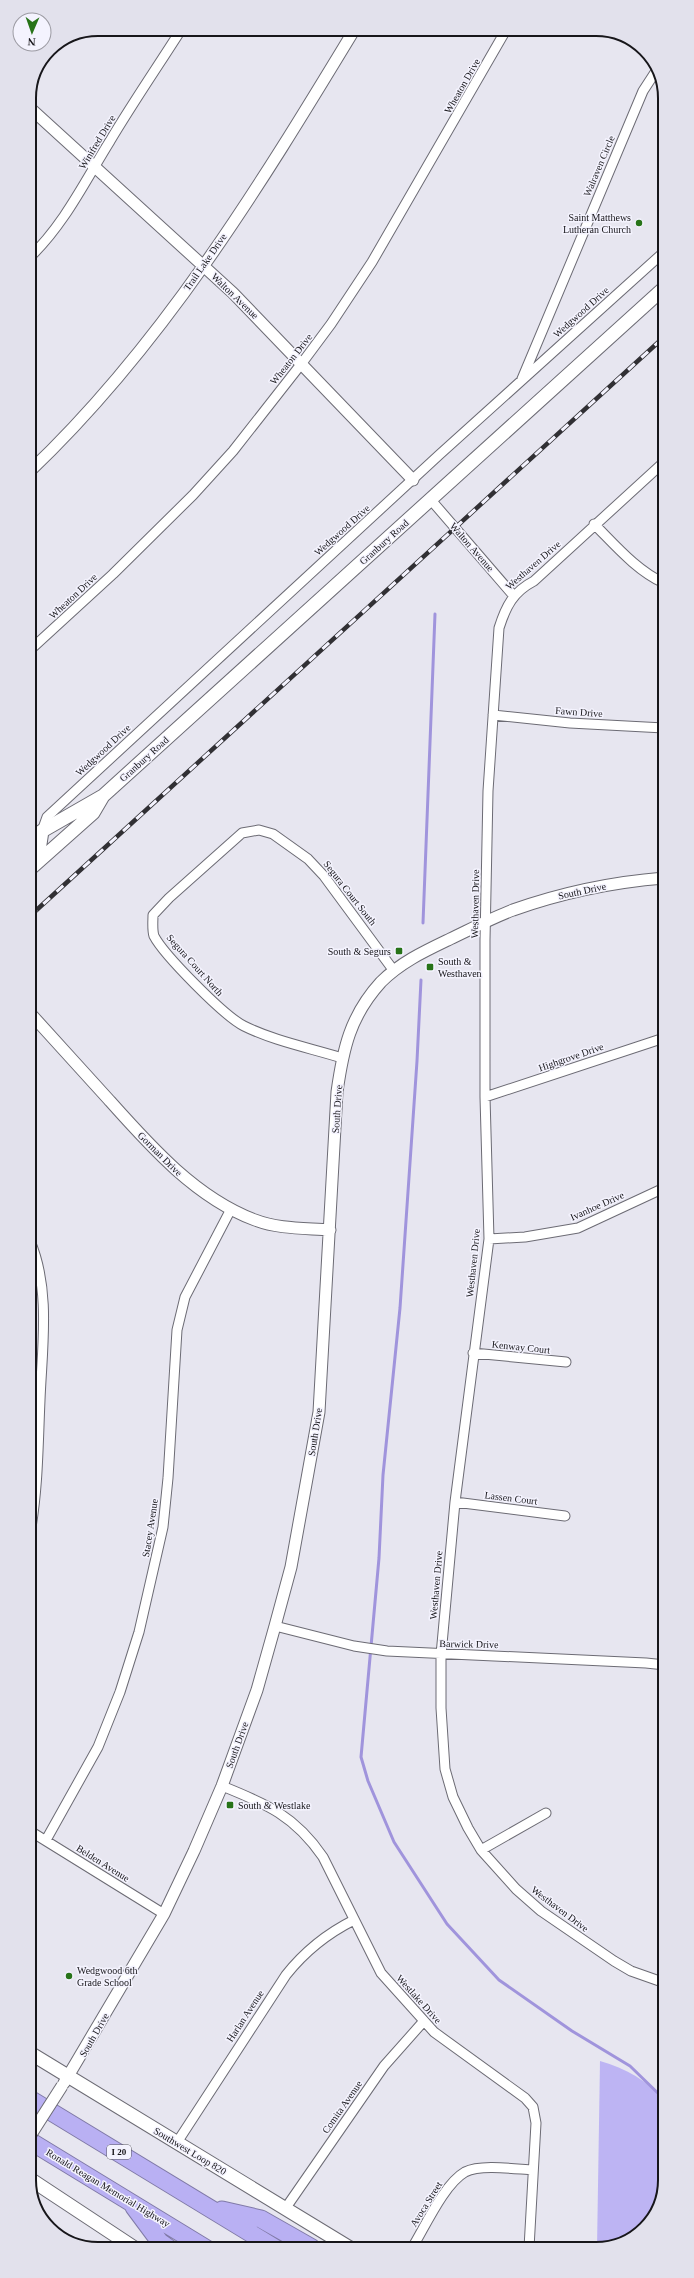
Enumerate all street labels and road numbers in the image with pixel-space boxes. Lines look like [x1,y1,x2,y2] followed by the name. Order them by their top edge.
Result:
[442,56,482,115] street label: Wheaton Drive
[77,113,118,171] street label: Winifred Drive
[581,133,617,198] street label: Walraven Circle
[181,231,229,293] street label: Trail Lake Drive
[209,271,261,322] street label: Walton Avenue
[551,284,611,340] street label: Wedgwood Drive
[268,331,315,387] street label: Wheaton Drive
[312,502,372,558] street label: Wedgwood Drive
[357,517,411,567] street label: Granbury Road
[448,520,497,574] street label: Walton Avenue
[503,538,563,592] street label: Westhaven Drive
[47,571,100,621] street label: Wheaton Drive
[555,705,604,719] street label: Fawn Drive
[73,722,133,778] street label: Wedgwood Drive
[117,734,171,784] street label: Granbury Road
[321,859,379,927] street label: Segura Court South
[469,869,481,939] street label: Westhaven Drive
[557,880,607,901] street label: South Drive
[165,932,225,998] street label: Segura Court North
[537,1041,605,1073] street label: Highgrove Drive
[330,1084,344,1134] street label: South Drive
[136,1130,185,1179] street label: Gorman Drive
[569,1189,626,1223] street label: Ivanhoe Drive
[464,1228,482,1298] street label: Westhaven Drive
[491,1338,551,1356] street label: Kenway Court
[306,1407,324,1457] street label: South Drive
[484,1489,538,1507] street label: Lassen Court
[140,1497,160,1558] street label: Stacey Avenue
[428,1550,445,1620] street label: Westhaven Drive
[439,1638,499,1650] street label: Barwick Drive
[224,1720,251,1770] street label: South Drive
[74,1842,132,1884] street label: Belden Avenue
[529,1884,591,1934] street label: Westhaven Drive
[394,1972,444,2026] street label: Westlake Drive
[224,1988,266,2044] street label: Harlan Avenue
[77,2011,111,2059] street label: South Drive
[320,2078,365,2135] street label: Comita Avenue
[152,2125,228,2177] street label: Southwest Loop 820
[107,2145,131,2159] road number: I 20
[44,2147,172,2229] street label: Ronald Reagan Memorial Highway
[408,2179,444,2229] street label: Avoca Street

